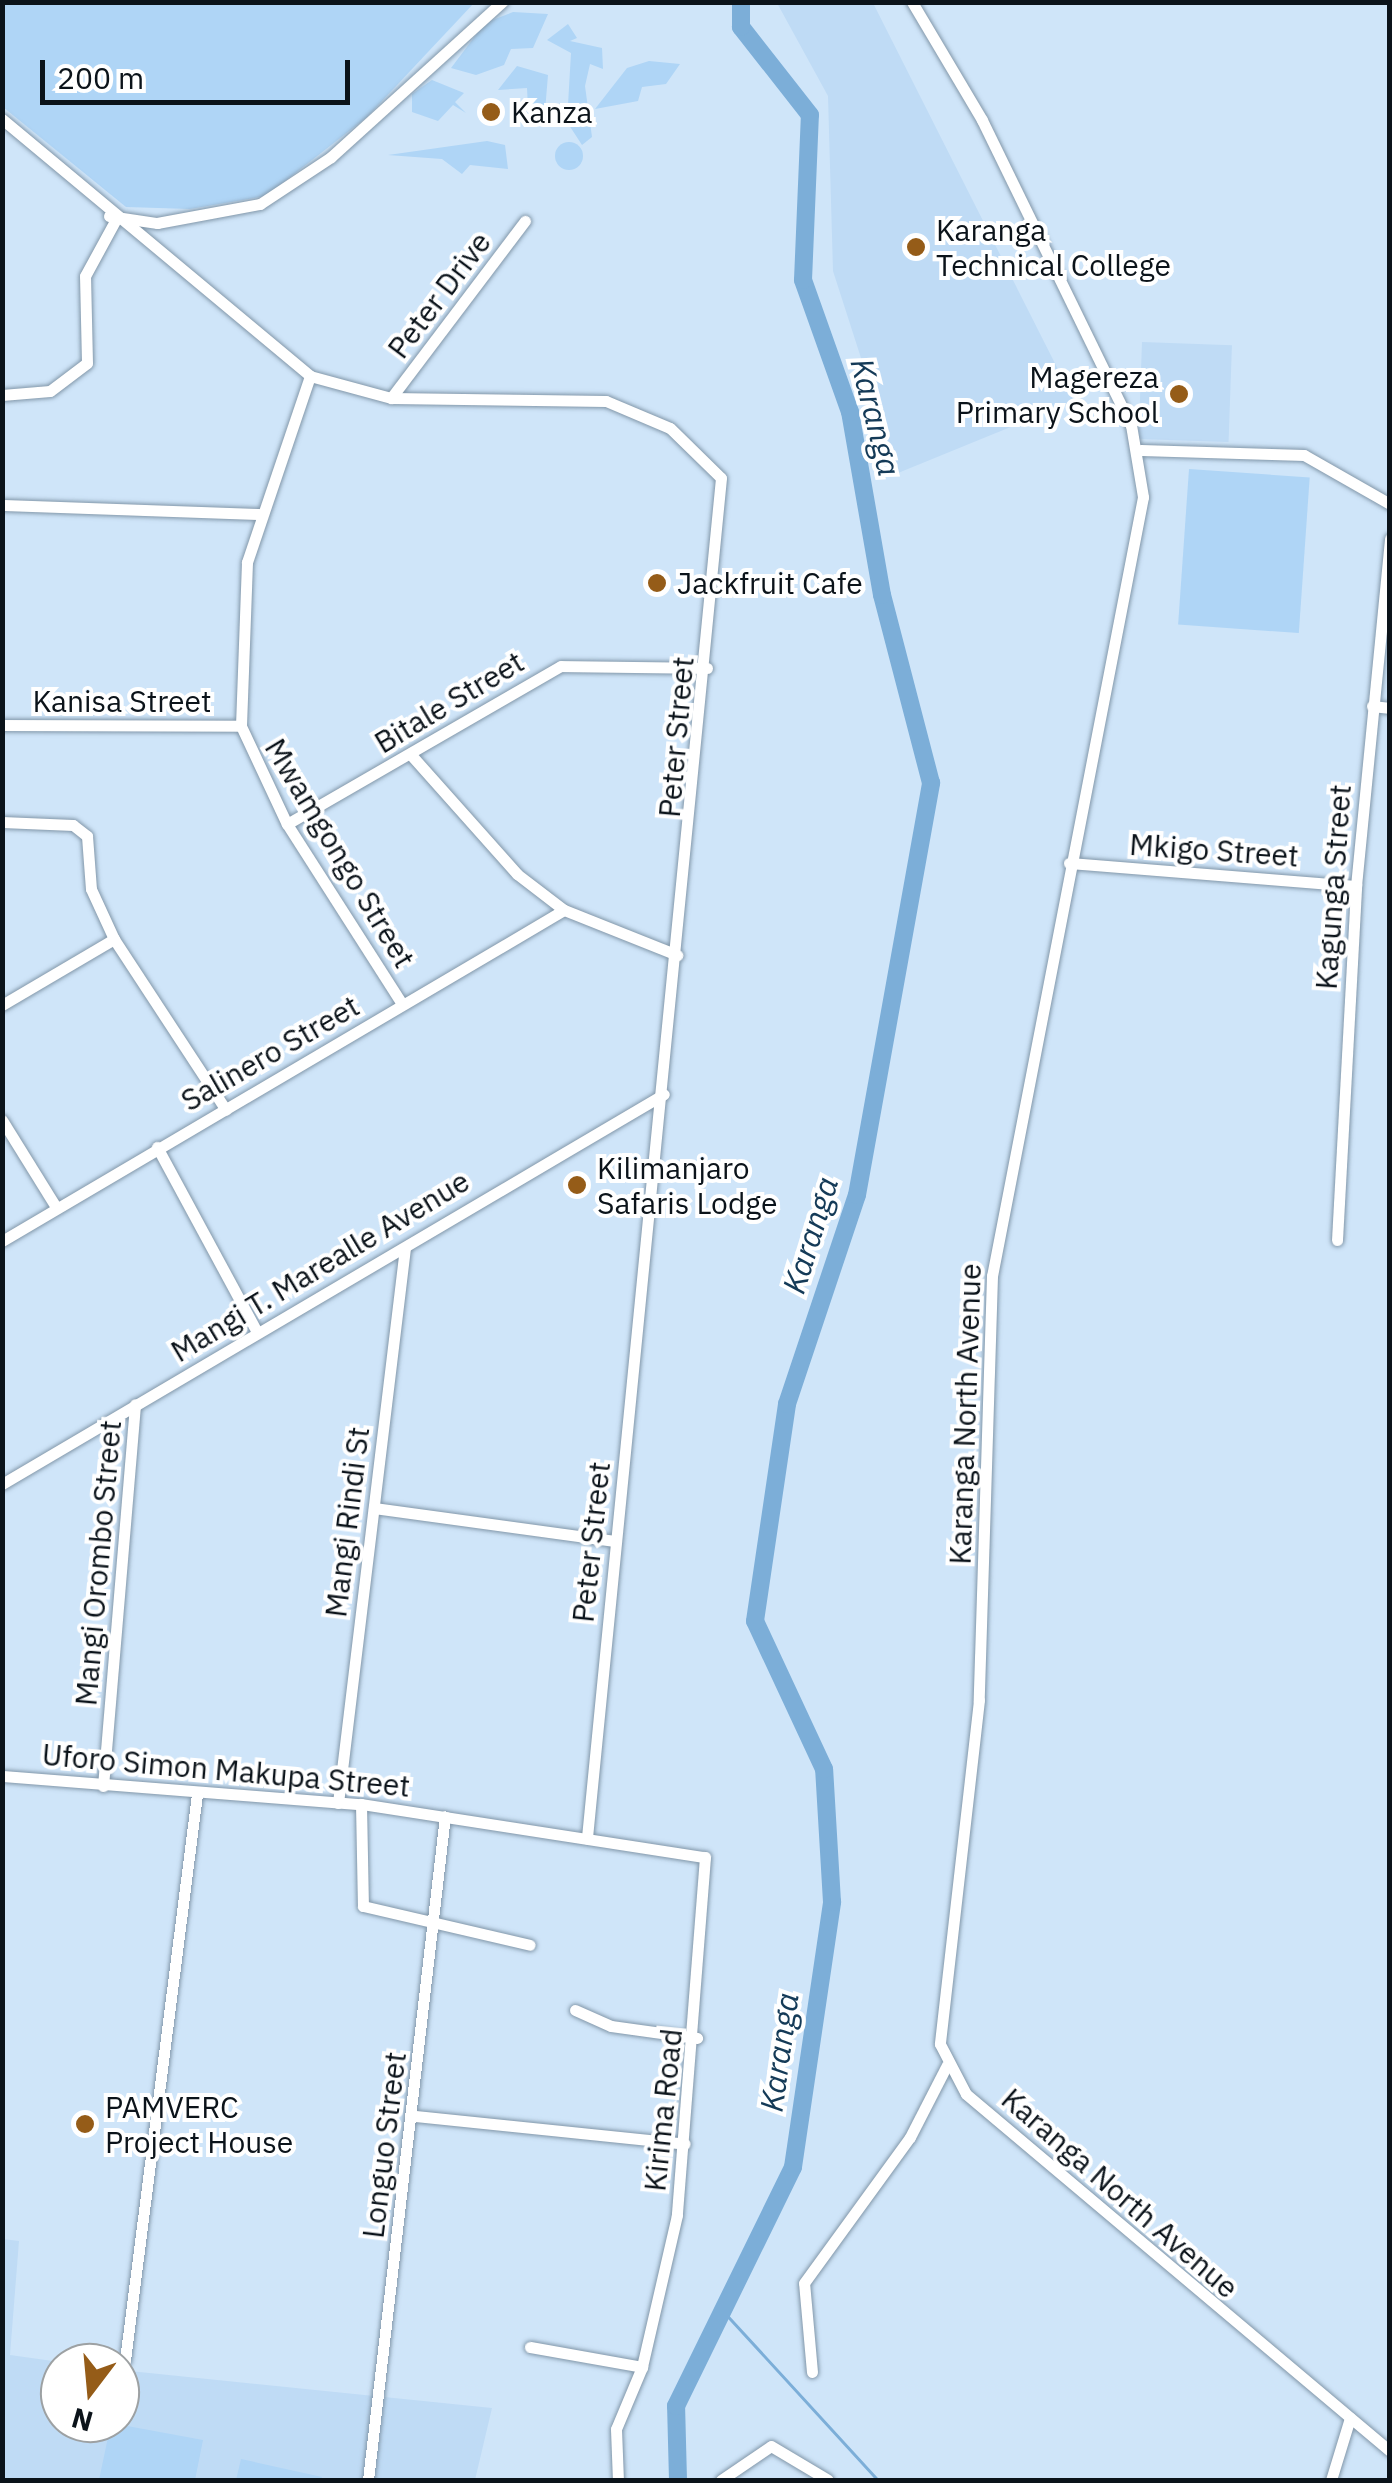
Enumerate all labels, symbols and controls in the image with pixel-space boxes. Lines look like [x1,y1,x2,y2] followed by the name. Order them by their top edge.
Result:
[45,40,355,102] scale bar
[57,58,144,97] text: 200 m
[511,94,593,130] place label: Kanza
[480,101,502,123] marker: Kanza
[936,212,1171,282] place label: Karanga Technical College
[380,225,498,365] street label: Peter Drive
[905,236,927,258] marker: Karanga Technical College
[843,354,909,480] water label: Karanga
[956,359,1159,430] place label: Magereza Primary School
[1168,383,1190,405] marker: Magereza Primary School
[677,565,863,601] place label: Jackfruit Cafe
[646,572,668,594] marker: Jackfruit Cafe
[368,643,530,761] street label: Bitale Street
[651,655,701,819] street label: Peter Street
[32,683,212,719] street label: Kanisa Street
[257,732,423,974] street label: Mwamgongo Street
[1308,783,1358,991] street label: Kagunga Street
[1128,826,1300,874] street label: Mkigo Street
[175,987,365,1119] street label: Salinero Street
[597,1150,777,1220] place label: Kilimanjaro Safaris Lodge
[164,1163,476,1369] street label: Mangi T. Marealle Avenue
[774,1172,846,1298] water label: Karanga
[566,1174,588,1196] marker: Kilimanjaro Safaris Lodge
[942,1263,988,1565] street label: Karanga North Avenue
[68,1419,128,1707] street label: Mangi Orombo Street
[317,1425,377,1619] street label: Mangi Rindi St
[565,1460,617,1624] street label: Peter Street
[41,1736,411,1804] street label: Uforo Simon Makupa Street
[752,1990,806,2114] water label: Karanga
[637,2027,689,2193] street label: Kirima Road
[355,2050,413,2240] street label: Longuo Street
[994,2081,1246,2305] street label: Karanga North Avenue
[105,2089,293,2160] place label: PAMVERC Project House
[74,2113,96,2135] marker: PAMVERC Project House
[40,2343,140,2443] north arrow
[67,2400,97,2441] text: N

